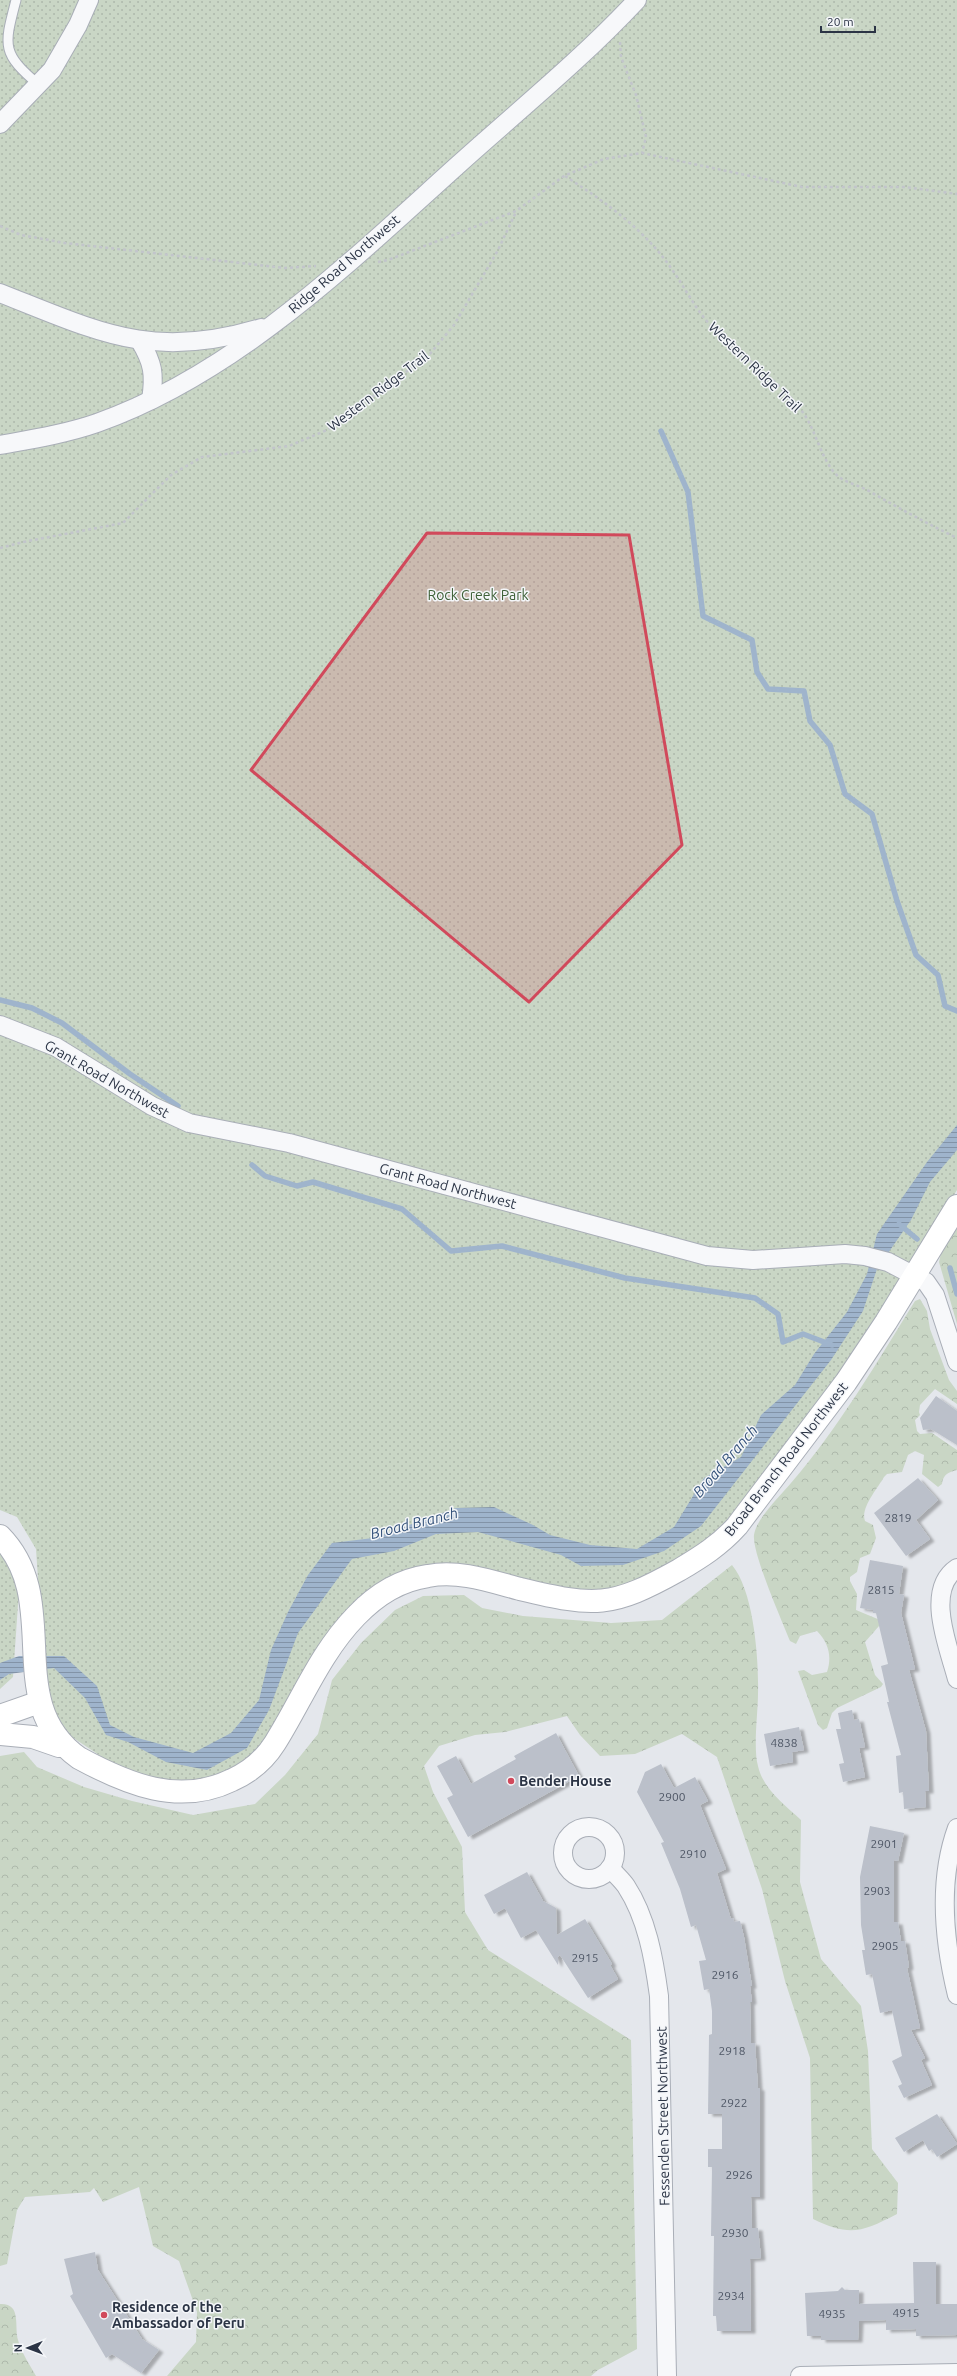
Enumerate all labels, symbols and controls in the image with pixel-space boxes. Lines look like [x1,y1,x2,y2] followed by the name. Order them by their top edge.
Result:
[821,8,875,34] scale bar
[827,15,854,28] text: 20 m
[285,211,403,317] street label: Ridge Road Northwest
[705,319,805,416] street label: Western Ridge Trail
[324,348,432,434] street label: Western Ridge Trail
[427,587,529,603] park label: Rock Creek Park
[42,1037,173,1121] street label: Grant Road Northwest
[378,1160,519,1212] street label: Grant Road Northwest
[721,1379,851,1539] street label: Broad Branch Road Northwest
[689,1421,761,1501] water label: Broad Branch
[368,1504,460,1542] water label: Broad Branch
[884,1511,912,1524] house number: 2819
[867,1583,895,1596] house number: 2815
[770,1736,798,1749] house number: 4838
[519,1773,612,1789] place label: Bender House
[506,1776,516,1786] marker: Bender House
[658,1790,686,1803] house number: 2900
[870,1837,898,1850] house number: 2901
[679,1847,707,1860] house number: 2910
[863,1884,891,1897] house number: 2903
[871,1939,899,1952] house number: 2905
[571,1951,599,1964] house number: 2915
[711,1968,739,1981] house number: 2916
[653,2026,673,2206] street label: Fessenden Street Northwest
[718,2044,746,2057] house number: 2918
[720,2096,748,2109] house number: 2922
[725,2168,753,2181] house number: 2926
[721,2226,749,2239] house number: 2930
[717,2289,745,2302] house number: 2934
[112,2299,245,2331] place label: Residence of the Ambassador of Peru
[892,2306,920,2319] house number: 4915
[818,2307,846,2320] house number: 4935
[99,2310,109,2320] marker: Residence of the Ambassador of Peru
[8,2328,48,2368] north arrow
[12,2344,24,2352] text: N

